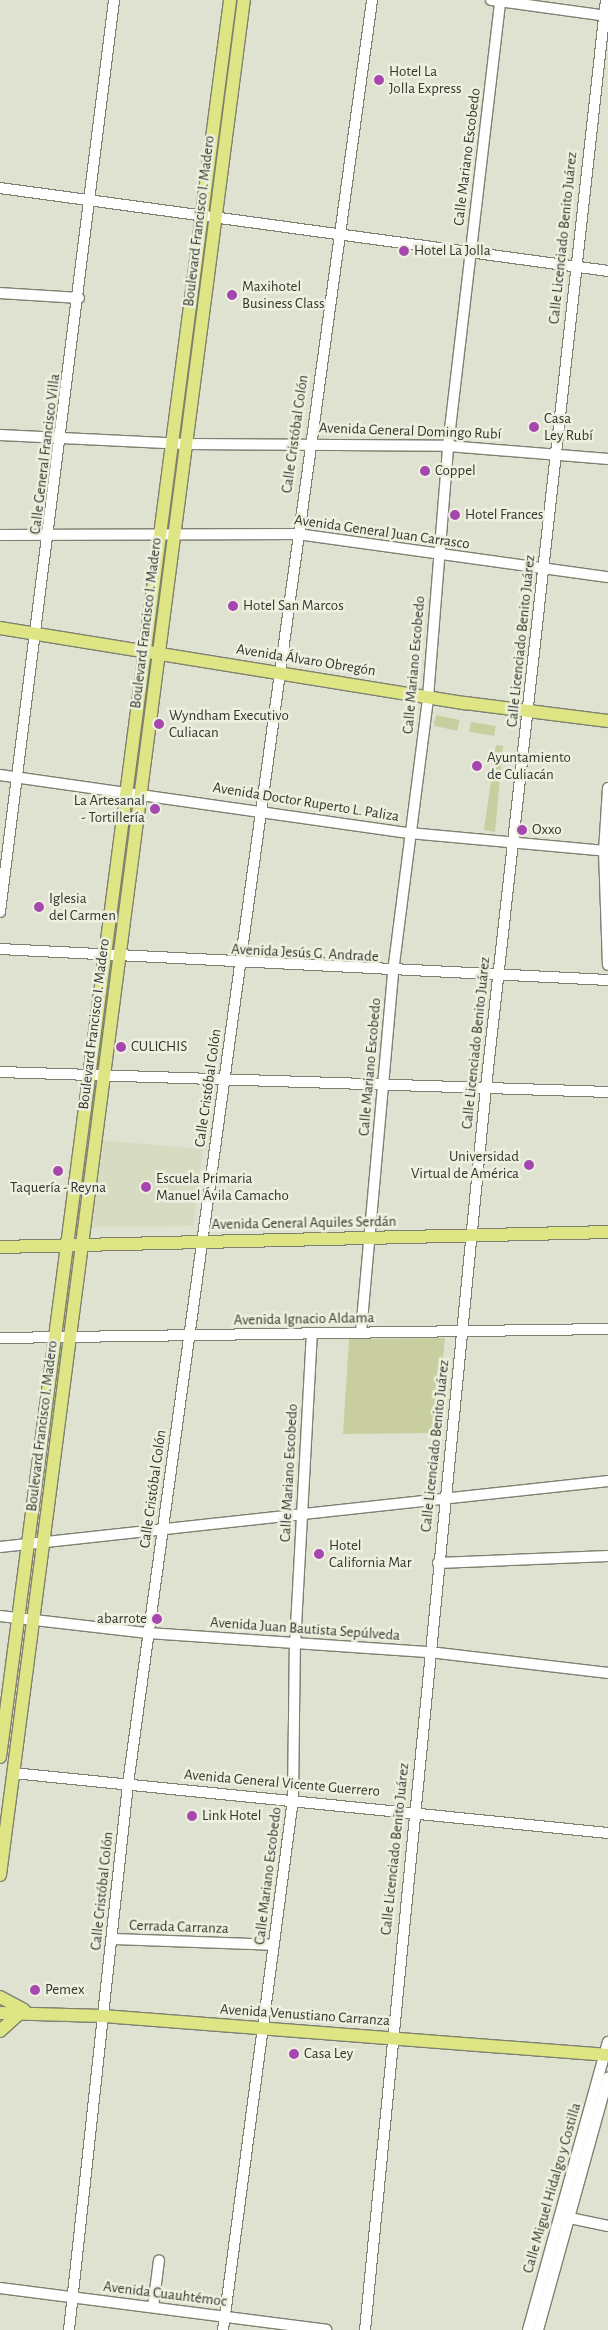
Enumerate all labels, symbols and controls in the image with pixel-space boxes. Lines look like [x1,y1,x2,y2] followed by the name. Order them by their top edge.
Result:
[389,62,462,97] place label: Hotel La Jolla Express
[373,74,385,86] marker: Hotel La Jolla Express
[450,87,484,227] street label: Calle Mariano Escobedo
[180,134,218,308] street label: Boulevard Francisco I. Madero
[545,151,581,325] street label: Calle Licenciado Benito Juárez
[414,242,491,260] place label: Hotel La Jolla
[398,245,410,257] marker: Hotel La Jolla
[242,277,325,312] place label: Maxihotel Business Class
[226,289,238,301] marker: Maxihotel Business Class
[26,373,64,535] street label: Calle General Francisco Villa
[278,374,312,494] street label: Calle Cristóbal Colón
[544,409,593,444] place label: Casa Ley Rubí
[318,419,502,443] street label: Avenida General Domingo Rubí
[528,421,540,433] marker: Casa Ley Rubí
[435,462,476,480] place label: Coppel
[419,465,431,477] marker: Coppel
[465,506,543,524] place label: Hotel Frances
[449,509,461,521] marker: Hotel Frances
[293,511,471,553] street label: Avenida General Juan Carrasco
[127,536,165,710] street label: Boulevard Francisco I. Madero
[503,554,539,728] street label: Calle Licenciado Benito Juárez
[399,595,429,735] street label: Calle Mariano Escobedo
[243,597,344,615] place label: Hotel San Marcos
[227,600,239,612] marker: Hotel San Marcos
[235,640,377,680] street label: Avenida Álvaro Obregón
[169,706,289,741] place label: Wyndham Executivo Culiacan
[153,718,165,730] marker: Wyndham Executivo Culiacan
[487,748,571,783] place label: Ayuntamiento de Culiacán
[471,760,483,772] marker: Ayuntamiento de Culiacán
[212,778,400,826] street label: Avenida Doctor Ruperto L. Paliza
[74,791,145,826] place label: La Artesanal - Tortillería
[149,803,161,815] marker: La Artesanal - Tortillería
[532,821,562,839] place label: Oxxo
[516,824,528,836] marker: Oxxo
[49,889,116,924] place label: Iglesia del Carmen
[33,901,45,913] marker: Iglesia del Carmen
[75,937,113,1111] street label: Boulevard Francisco I. Madero
[231,940,379,966] street label: Avenida Jesús G. Andrade
[458,956,494,1130] street label: Calle Licenciado Benito Juárez
[355,997,385,1137] street label: Calle Mariano Escobedo
[191,1028,225,1148] street label: Calle Cristóbal Colón
[131,1038,187,1056] place label: CULICHIS
[115,1041,127,1053] marker: CULICHIS
[411,1147,519,1182] place label: Universidad Virtual de América
[523,1159,535,1171] marker: Universidad Virtual de América
[52,1165,64,1177] marker: Taquería - Reyna
[156,1169,289,1204] place label: Escuela Primaria Manuel Ávila Camacho
[10,1179,106,1197] place label: Taquería - Reyna
[140,1181,152,1193] marker: Escuela Primaria Manuel Ávila Camacho
[211,1212,397,1234] street label: Avenida General Aquiles Serdán
[234,1309,374,1329] street label: Avenida Ignacio Aldama
[23,1339,61,1513] street label: Boulevard Francisco I. Madero
[417,1359,453,1533] street label: Calle Licenciado Benito Juárez
[276,1403,302,1543] street label: Calle Mariano Escobedo
[136,1429,170,1549] street label: Calle Cristóbal Colón
[329,1536,411,1571] place label: Hotel California Mar
[313,1548,325,1560] marker: Hotel California Mar
[97,1610,147,1628] place label: abarrote
[151,1613,163,1625] marker: abarrote
[209,1613,401,1645] street label: Avenida Juan Bautista Sepúlveda
[377,1762,413,1936] street label: Calle Licenciado Benito Juárez
[183,1765,381,1801] street label: Avenida General Vicente Guerrero
[251,1806,285,1946] street label: Calle Mariano Escobedo
[202,1807,261,1825] place label: Link Hotel
[186,1810,198,1822] marker: Link Hotel
[87,1831,117,1951] street label: Calle Cristóbal Colón
[129,1916,229,1938] street label: Cerrada Carranza
[45,1981,85,1999] place label: Pemex
[29,1984,41,1996] marker: Pemex
[219,2000,391,2030] street label: Avenida Venustiano Carranza
[304,2045,353,2063] place label: Casa Ley
[288,2048,300,2060] marker: Casa Ley
[519,2101,585,2275] street label: Calle Miguel Hidalgo y Costilla
[102,2277,228,2311] street label: Avenida Cuauhtémoc

